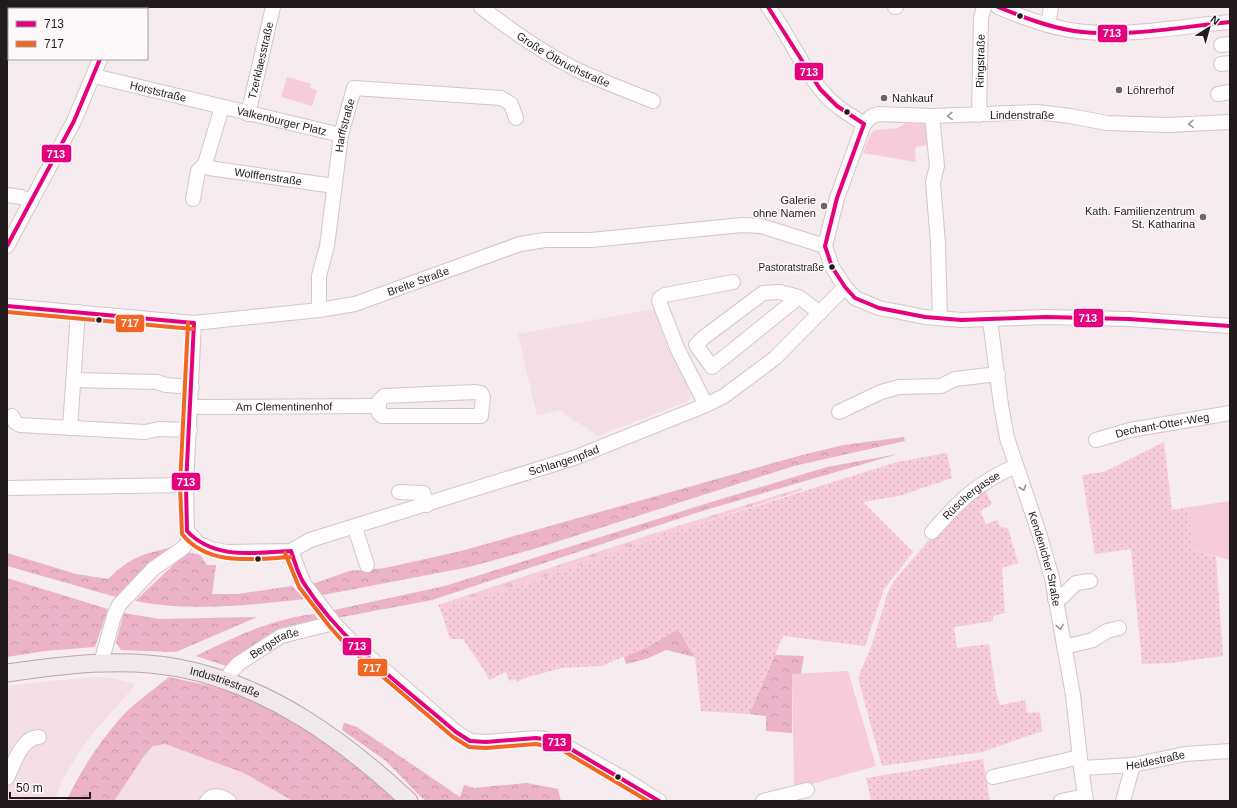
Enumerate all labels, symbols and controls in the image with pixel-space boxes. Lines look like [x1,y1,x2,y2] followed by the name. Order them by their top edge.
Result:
[8,8,148,60] legend
[1189,8,1229,48] north arrow
[1015,11,1025,21] unlabelled marker
[1208,13,1222,27] text: N
[44,17,64,31] text: 713
[246,21,275,100] street label: Tzerklaesstraße
[1097,24,1128,43] line badge: 713
[1103,27,1121,39] text: 713
[515,29,612,89] street label: Große Ölbruchstraße
[974,34,987,88] street label: Ringstraße
[44,37,64,51] text: 717
[794,62,824,81] line badge: 713
[800,66,818,78] text: 713
[129,79,188,104] street label: Horststraße
[1127,84,1175,96] place label: Löhrerhof
[1114,85,1124,95] marker: Löhrerhof
[892,92,934,104] place label: Nahkauf
[879,93,889,103] marker: Nahkauf
[333,97,357,153] street label: Harffstraße
[235,104,328,137] street label: Valkenburger Platz
[842,107,852,117] unlabelled marker
[990,109,1054,121] street label: Lindenstraße
[947,112,953,120] one-way arrow
[1188,120,1194,129] one-way arrow
[41,144,72,163] line badge: 713
[47,148,65,160] text: 713
[234,166,303,187] street label: Wolffenstraße
[753,194,816,219] place label: Galerie ohne Namen
[819,201,829,211] marker: Galerie ohne Namen
[1085,205,1196,230] place label: Kath. Familienzentrum St. Katharina
[1198,212,1208,222] marker: Kath. Familienzentrum St. Katharina
[758,262,824,273] place label: Pastoratstraße
[827,262,837,272] marker: Pastoratstraße
[385,264,451,298] street label: Breite Straße
[1073,308,1104,328] line badge: 713
[1079,312,1097,324] text: 713
[115,314,145,333] line badge: 717
[94,315,104,325] unlabelled marker
[121,317,139,329] text: 717
[236,400,333,413] street label: Am Clementinenhof
[1114,411,1210,440] street label: Dechant-Otter-Weg
[527,443,601,478] street label: Schlangenpfad
[940,469,1002,522] street label: Rüschergasse
[171,472,201,491] line badge: 713
[177,476,195,488] text: 713
[1018,485,1027,492] one-way arrow
[1026,510,1063,607] street label: Kendenicher Straße
[253,554,263,564] unlabelled marker
[1056,624,1064,630] one-way arrow
[247,626,300,661] street label: Bergstraße
[342,637,372,656] line badge: 713
[348,640,366,652] text: 713
[357,658,388,677] line badge: 717
[363,662,381,674] text: 717
[189,664,262,700] street label: Industriestraße
[542,733,572,752] line badge: 713
[548,736,566,748] text: 713
[1126,748,1186,771] street label: Heidestraße
[613,772,623,782] unlabelled marker
[10,774,90,800] scale bar
[16,781,43,795] text: 50 m

